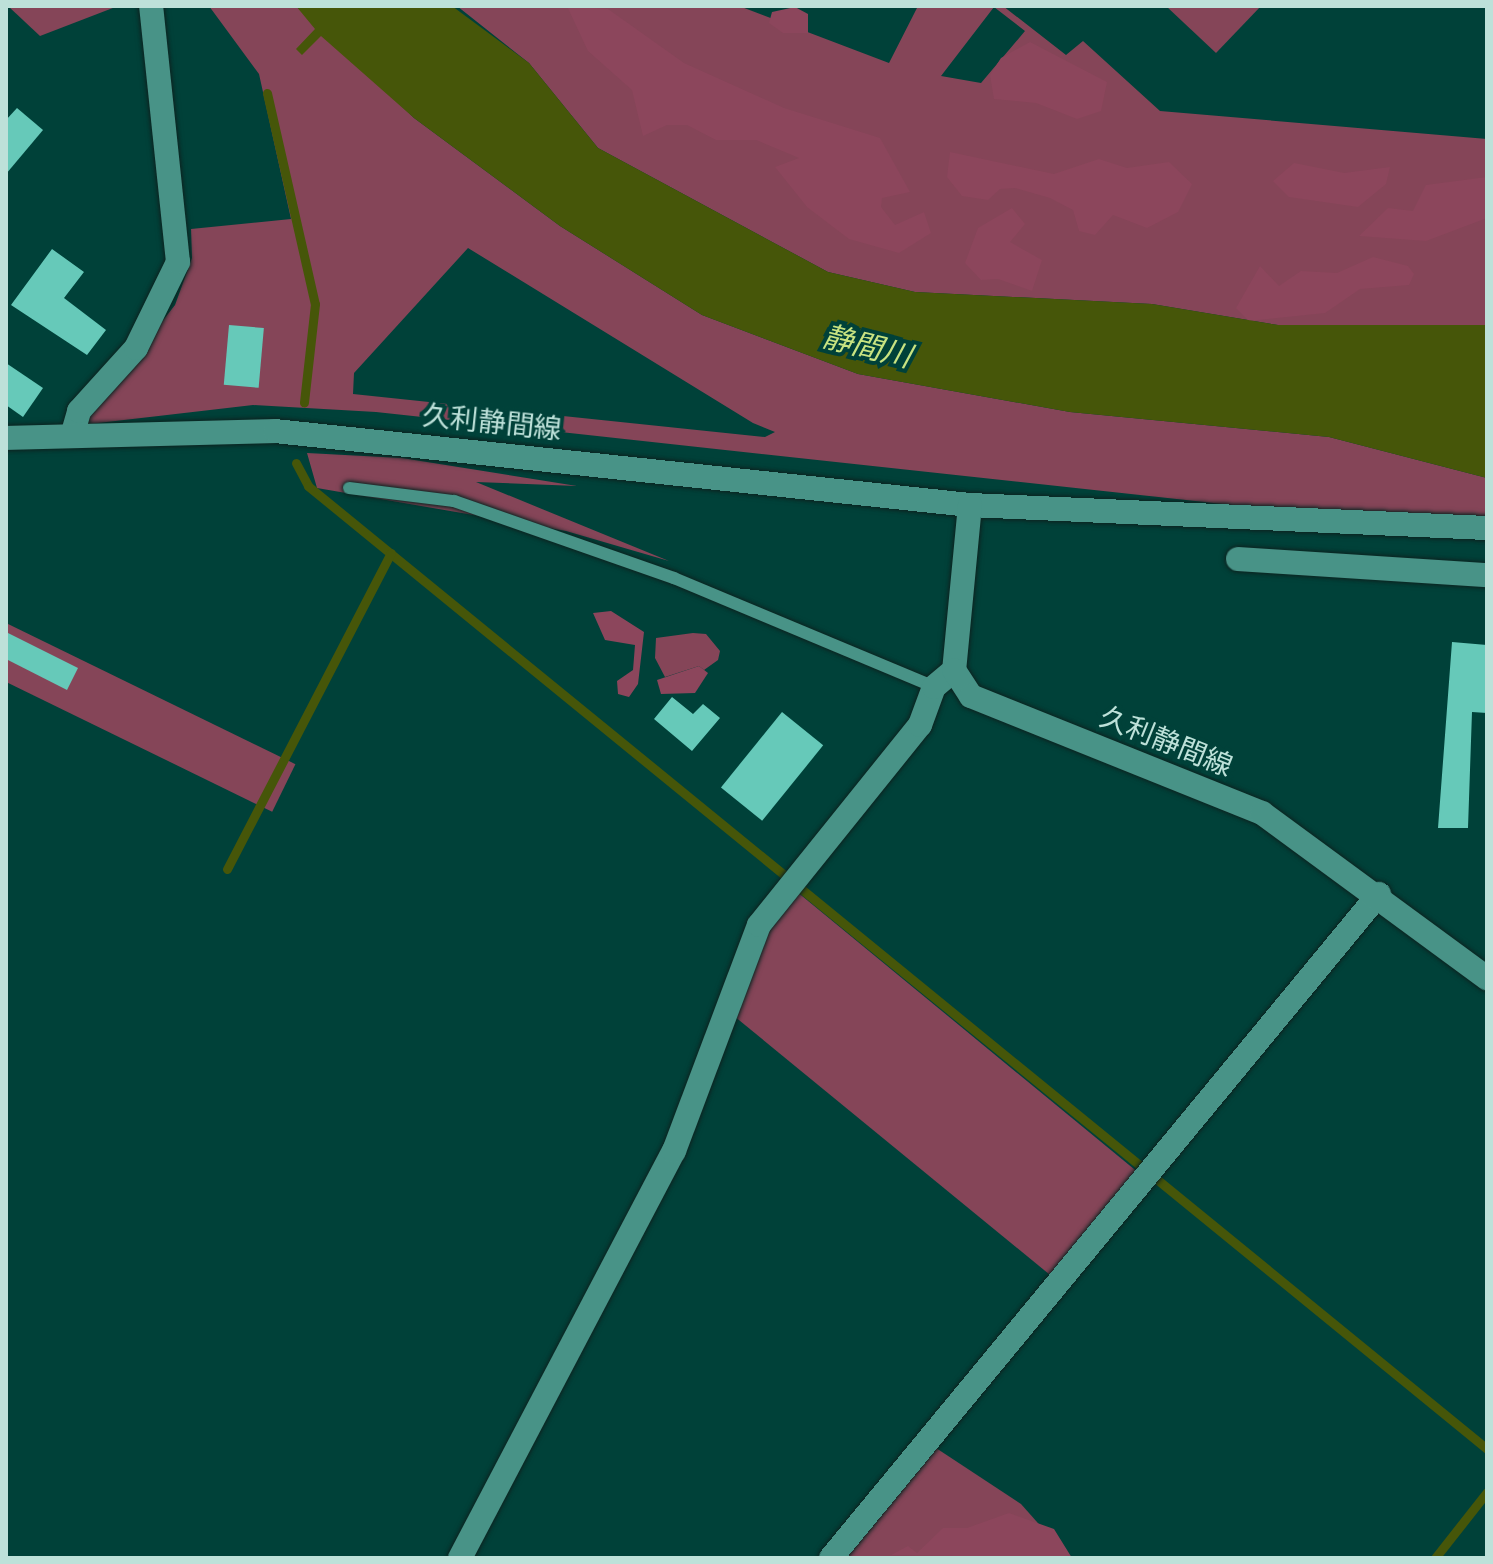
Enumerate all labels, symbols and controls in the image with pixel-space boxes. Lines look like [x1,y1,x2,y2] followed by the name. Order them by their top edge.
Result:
[819,319,915,375] water label: 静間川
[421,399,563,447] street label: 久利静間線
[1095,700,1237,784] street label: 久利静間線

